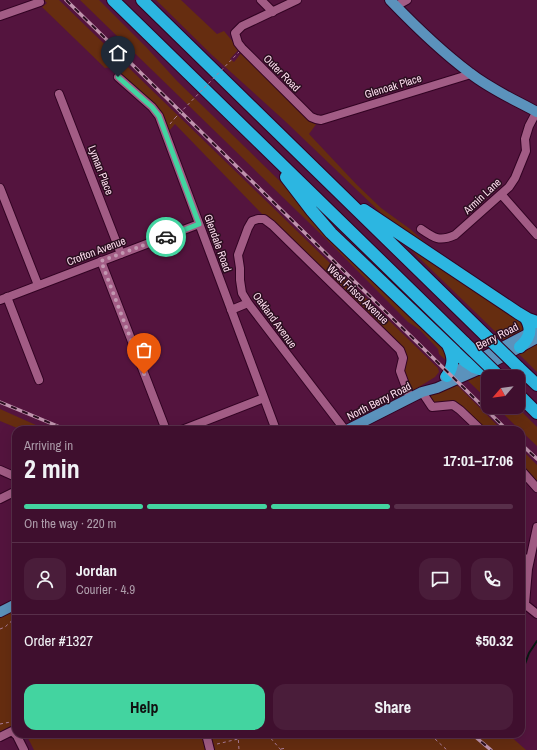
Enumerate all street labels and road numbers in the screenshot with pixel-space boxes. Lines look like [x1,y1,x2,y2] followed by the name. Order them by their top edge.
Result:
[261,52,303,94] street label: Outer Road
[363,71,423,101] street label: Glenoak Place
[85,143,117,197] street label: Lyman Place
[459,175,504,218] street label: Armin Lane
[201,212,235,274] street label: Glendale Road
[65,233,127,269] street label: Crofton Avenue
[324,261,392,327] street label: West Frisco Avenue
[250,289,300,351] street label: Oakland Avenue
[473,319,521,353] street label: Berry Road
[345,379,413,423] street label: North Berry Road

